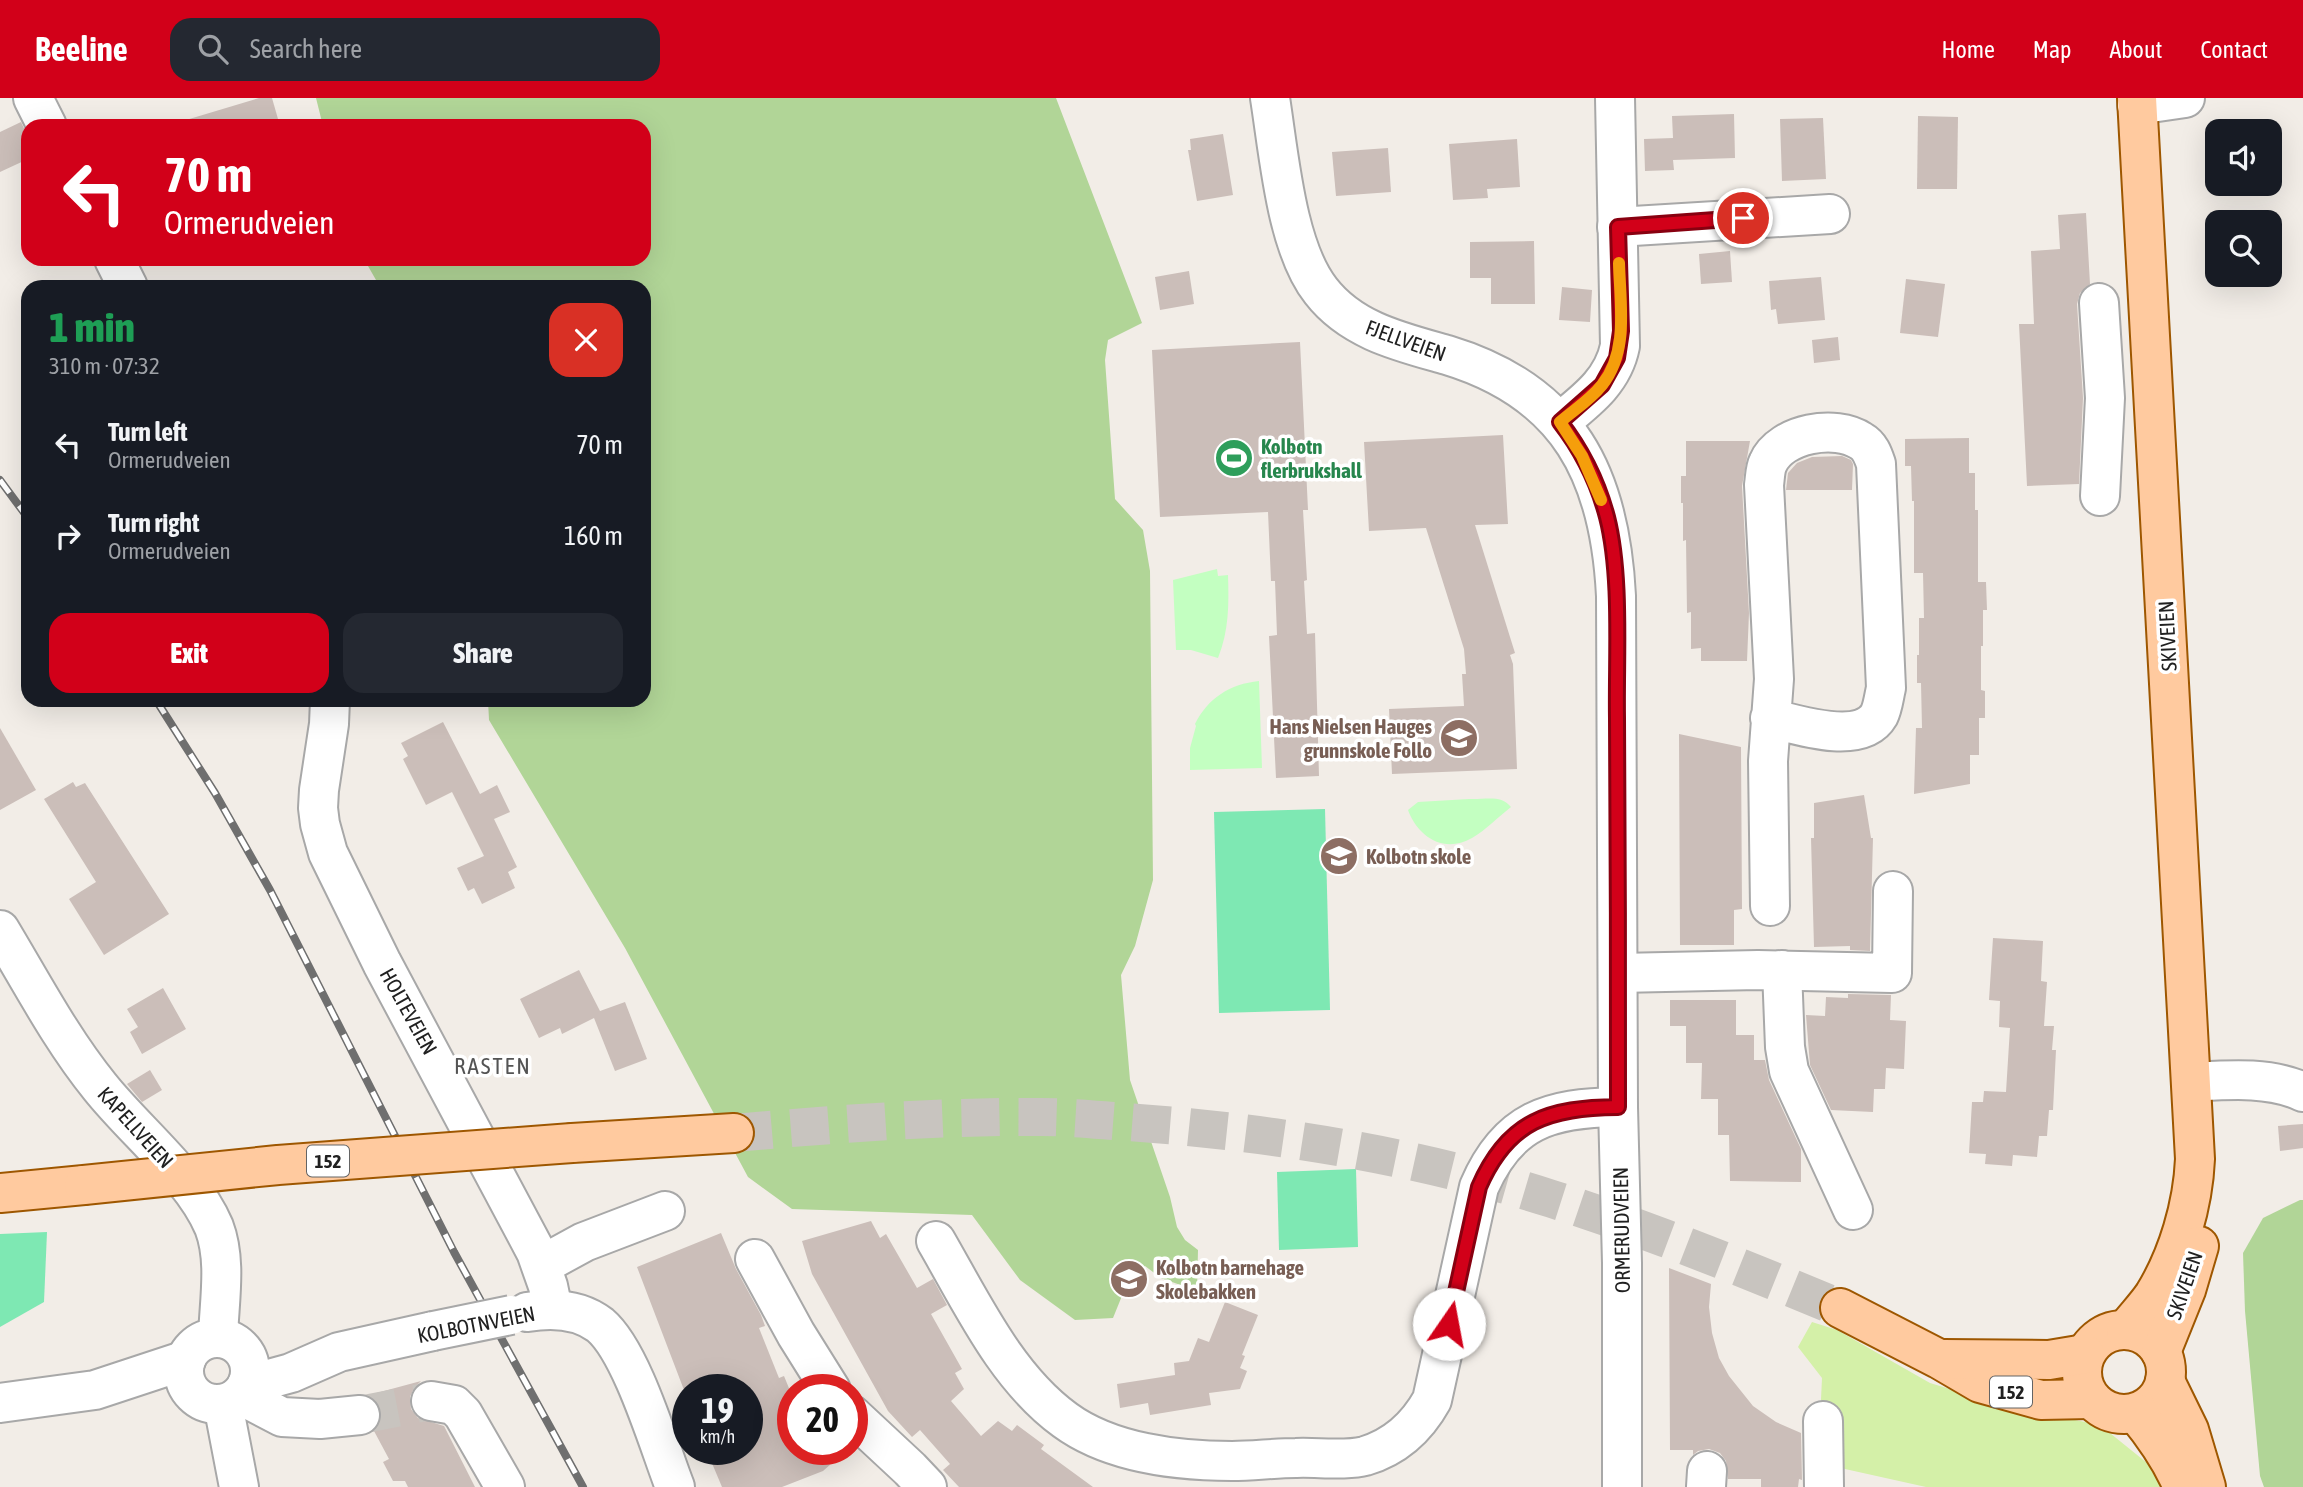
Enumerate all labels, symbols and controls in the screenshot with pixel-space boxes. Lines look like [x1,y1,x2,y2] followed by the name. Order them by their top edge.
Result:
[170,18,660,81] search box
[35,30,128,68] text: Beeline
[194,30,232,68] icon: search
[250,34,362,64] text: Search here
[1941,36,1995,63] text: Home
[2033,36,2071,63] text: Map
[2109,36,2162,63] text: About
[2200,36,2268,63] text: Contact
[2205,119,2282,287] map controls
[2205,119,2282,196] button: sound
[164,146,252,202] text: 70 m
[49,147,140,238] icon: left
[1713,188,1773,248] pin
[1724,199,1762,237] icon: arrive
[164,204,335,241] text: Ormerudveien
[2205,210,2282,287] button: search
[49,303,135,351] text: 1 min
[549,303,623,377] button: close
[1363,314,1449,366] street label: FJELLVEIEN
[49,353,160,379] text: 310 m · 07:32
[108,417,188,447] text: Turn left
[49,426,87,464] icon: left
[576,430,623,460] text: 70 m
[1260,434,1362,482] place label: Kolbotn flerbrukshall
[1213,437,1255,479] sports icon: Kolbotn flerbrukshall
[108,447,231,473] text: Ormerudveien
[108,508,199,538] text: Turn right
[49,517,87,555] icon: right
[564,521,623,551] text: 160 m
[108,538,231,564] text: Ormerudveien
[2153,600,2181,672] street label: SKIVEIEN
[49,613,329,693] button: Exit
[343,613,623,693] button: Share
[1270,714,1433,762] place label: Hans Nielsen Hauges grunnskole Follo
[1438,717,1480,759] school or university icon: Hans Nielsen Hauges grunnskole Follo
[1318,835,1360,877] school or university icon: Kolbotn skole
[1366,844,1471,868] place label: Kolbotn skole
[376,964,442,1058] street label: HOLTEVEIEN
[454,1053,532,1079] district label: RASTEN
[93,1081,179,1173] street label: KAPELLVEIEN
[307,1146,349,1176] road number: 152
[1608,1167,1634,1293] street label: ORMERUDVEIEN
[2161,1248,2207,1322] street label: SKIVEIEN
[1156,1255,1304,1303] place label: Kolbotn barnehage Skolebakken
[1108,1258,1150,1300] school or university icon: Kolbotn barnehage Skolebakken
[1412,1287,1486,1361] position arrow
[415,1301,537,1347] street label: KOLBOTNVEIEN
[777,1374,868,1465] speed limit sign: 20
[1990,1376,2032,1408] road number: 152
[701,1390,734,1430] text: 19
[700,1426,735,1447] text: km/h

